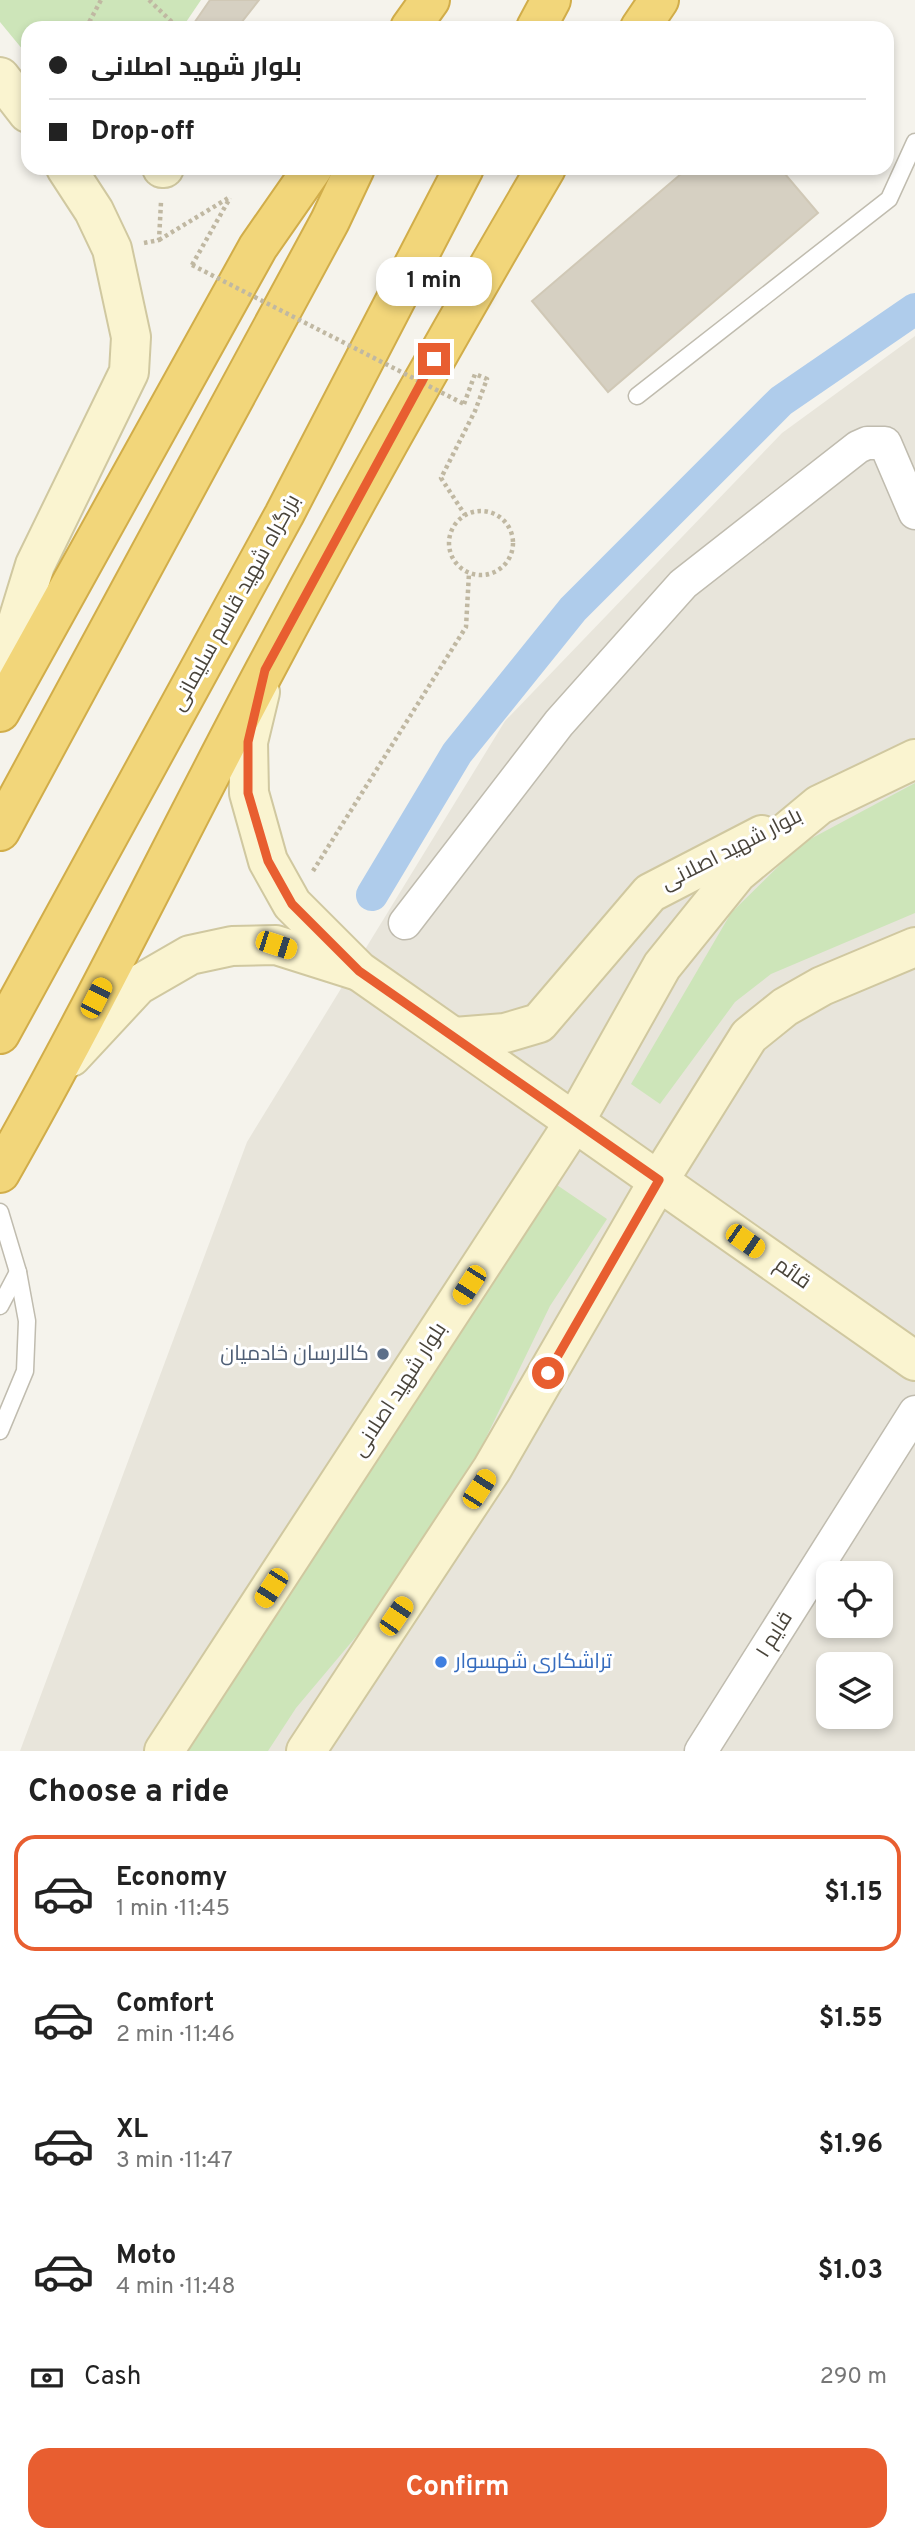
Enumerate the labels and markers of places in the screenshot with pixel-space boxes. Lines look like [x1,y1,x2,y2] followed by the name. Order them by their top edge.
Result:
[220,1341,369,1368] place label: کالارسان خادمیان
[375,1346,391,1362] marker: کالارسان خادمیان
[454,1649,612,1676] place label: تراشکاری شهسوار
[433,1654,449,1670] marker: تراشکاری شهسوار

